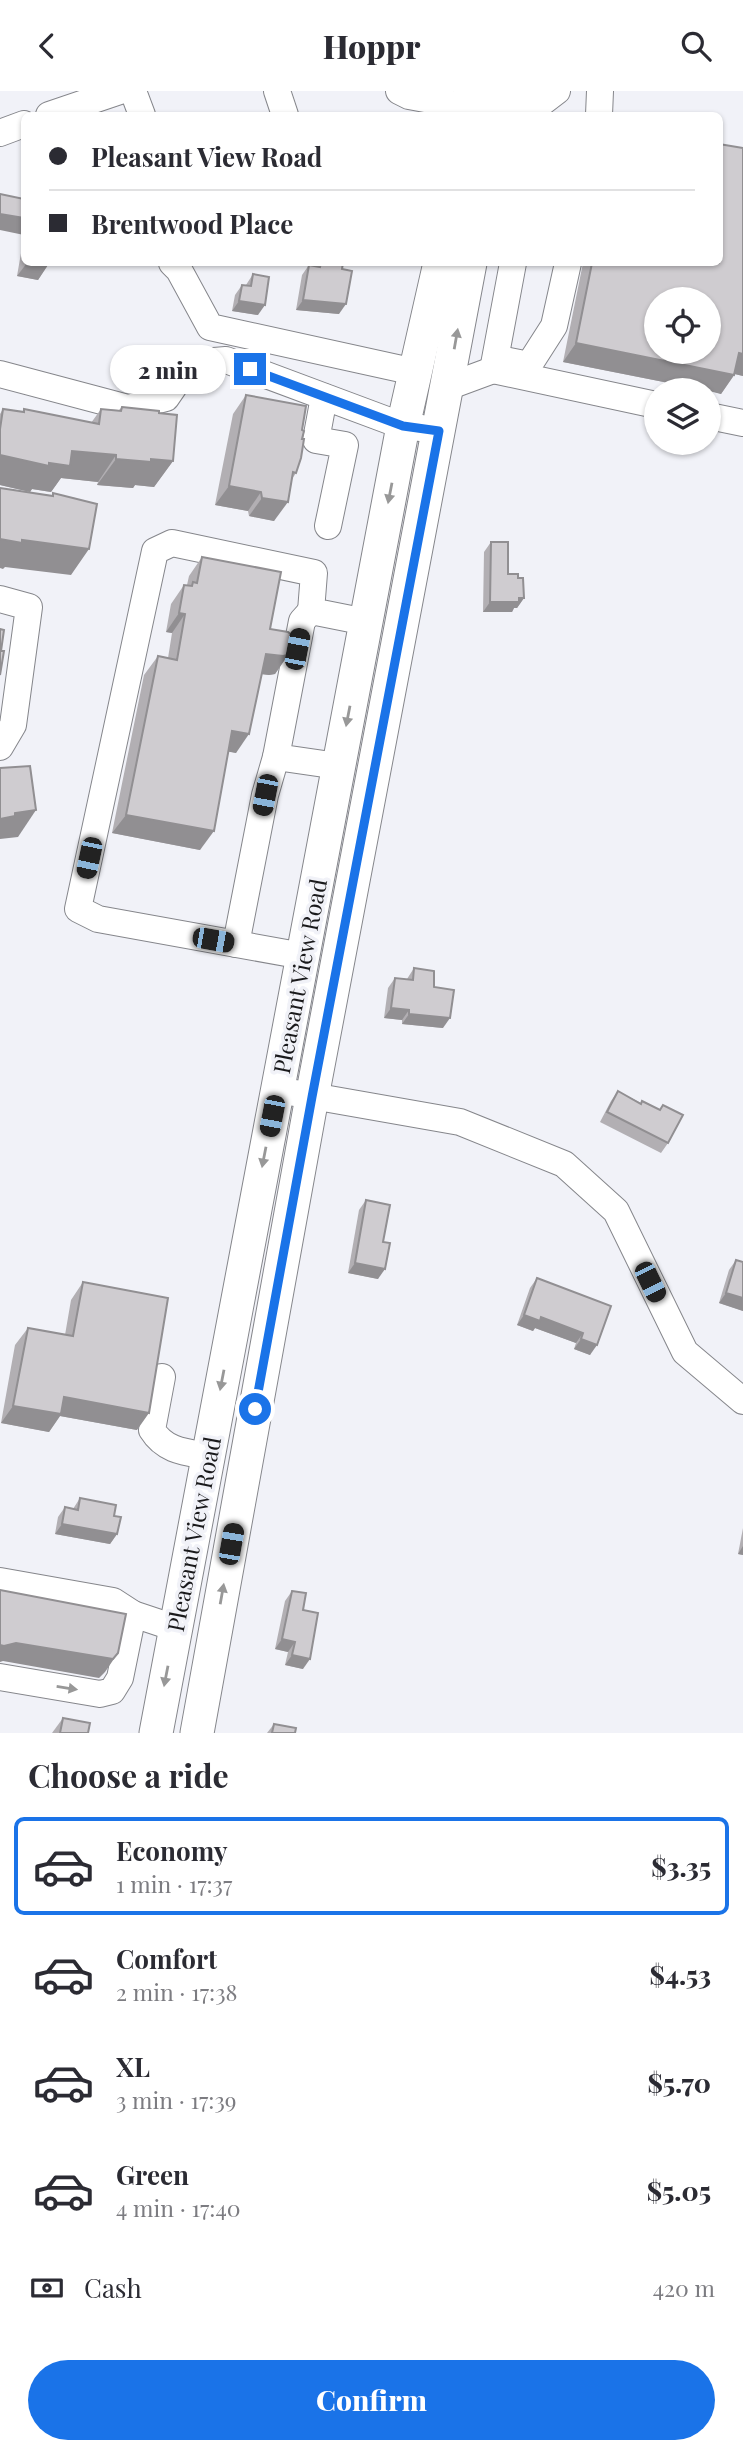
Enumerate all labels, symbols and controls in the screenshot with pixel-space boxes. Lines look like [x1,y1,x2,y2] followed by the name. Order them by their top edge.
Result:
[323,24,420,67] text: Hoppr
[28,27,66,65] icon: back
[677,27,715,65] icon: search
[91,139,322,174] text: Pleasant View Road
[91,206,293,241] text: Brentwood Place
[644,287,721,455] map controls
[644,287,721,364] button: locate
[451,328,462,350] one-way arrow
[110,345,226,393] callout: 2 min
[234,353,266,385] route end
[138,354,198,385] text: 2 min
[644,378,721,455] button: layers
[385,482,396,504] one-way arrow
[283,626,312,672] car
[342,706,353,728] one-way arrow
[251,772,280,818] car
[75,835,104,881] car
[265,876,333,1076] street label: Pleasant View Road
[191,926,236,954] car
[258,1093,287,1139] car
[259,1146,270,1168] one-way arrow
[632,1259,669,1305] car
[216,1369,227,1391] one-way arrow
[239,1393,271,1425] route start
[159,1434,227,1634] street label: Pleasant View Road
[218,1521,245,1567] car
[217,1582,228,1604] one-way arrow
[160,1665,171,1687] one-way arrow
[56,1683,78,1694] one-way arrow
[28,1753,229,1796] text: Choose a ride
[116,1833,227,1868] text: Economy
[32,1835,95,1898] icon: car
[651,1849,711,1884] text: $3.35
[116,1868,232,1899] text: 1 min · 17:37
[116,1941,217,1976] text: Comfort
[32,1943,95,2006] icon: car
[650,1957,711,1992] text: $4.53
[116,1976,237,2007] text: 2 min · 17:38
[116,2049,150,2084] text: XL
[32,2051,95,2114] icon: car
[647,2065,711,2100] text: $5.70
[116,2084,237,2115] text: 3 min · 17:39
[116,2157,189,2192] text: Green
[32,2159,95,2222] icon: car
[647,2173,711,2208] text: $5.05
[116,2192,241,2223] text: 4 min · 17:40
[28,2269,66,2307] icon: cash
[84,2270,142,2305] text: Cash
[653,2272,715,2303] text: 420 m
[28,2360,715,2440] button: Confirm

